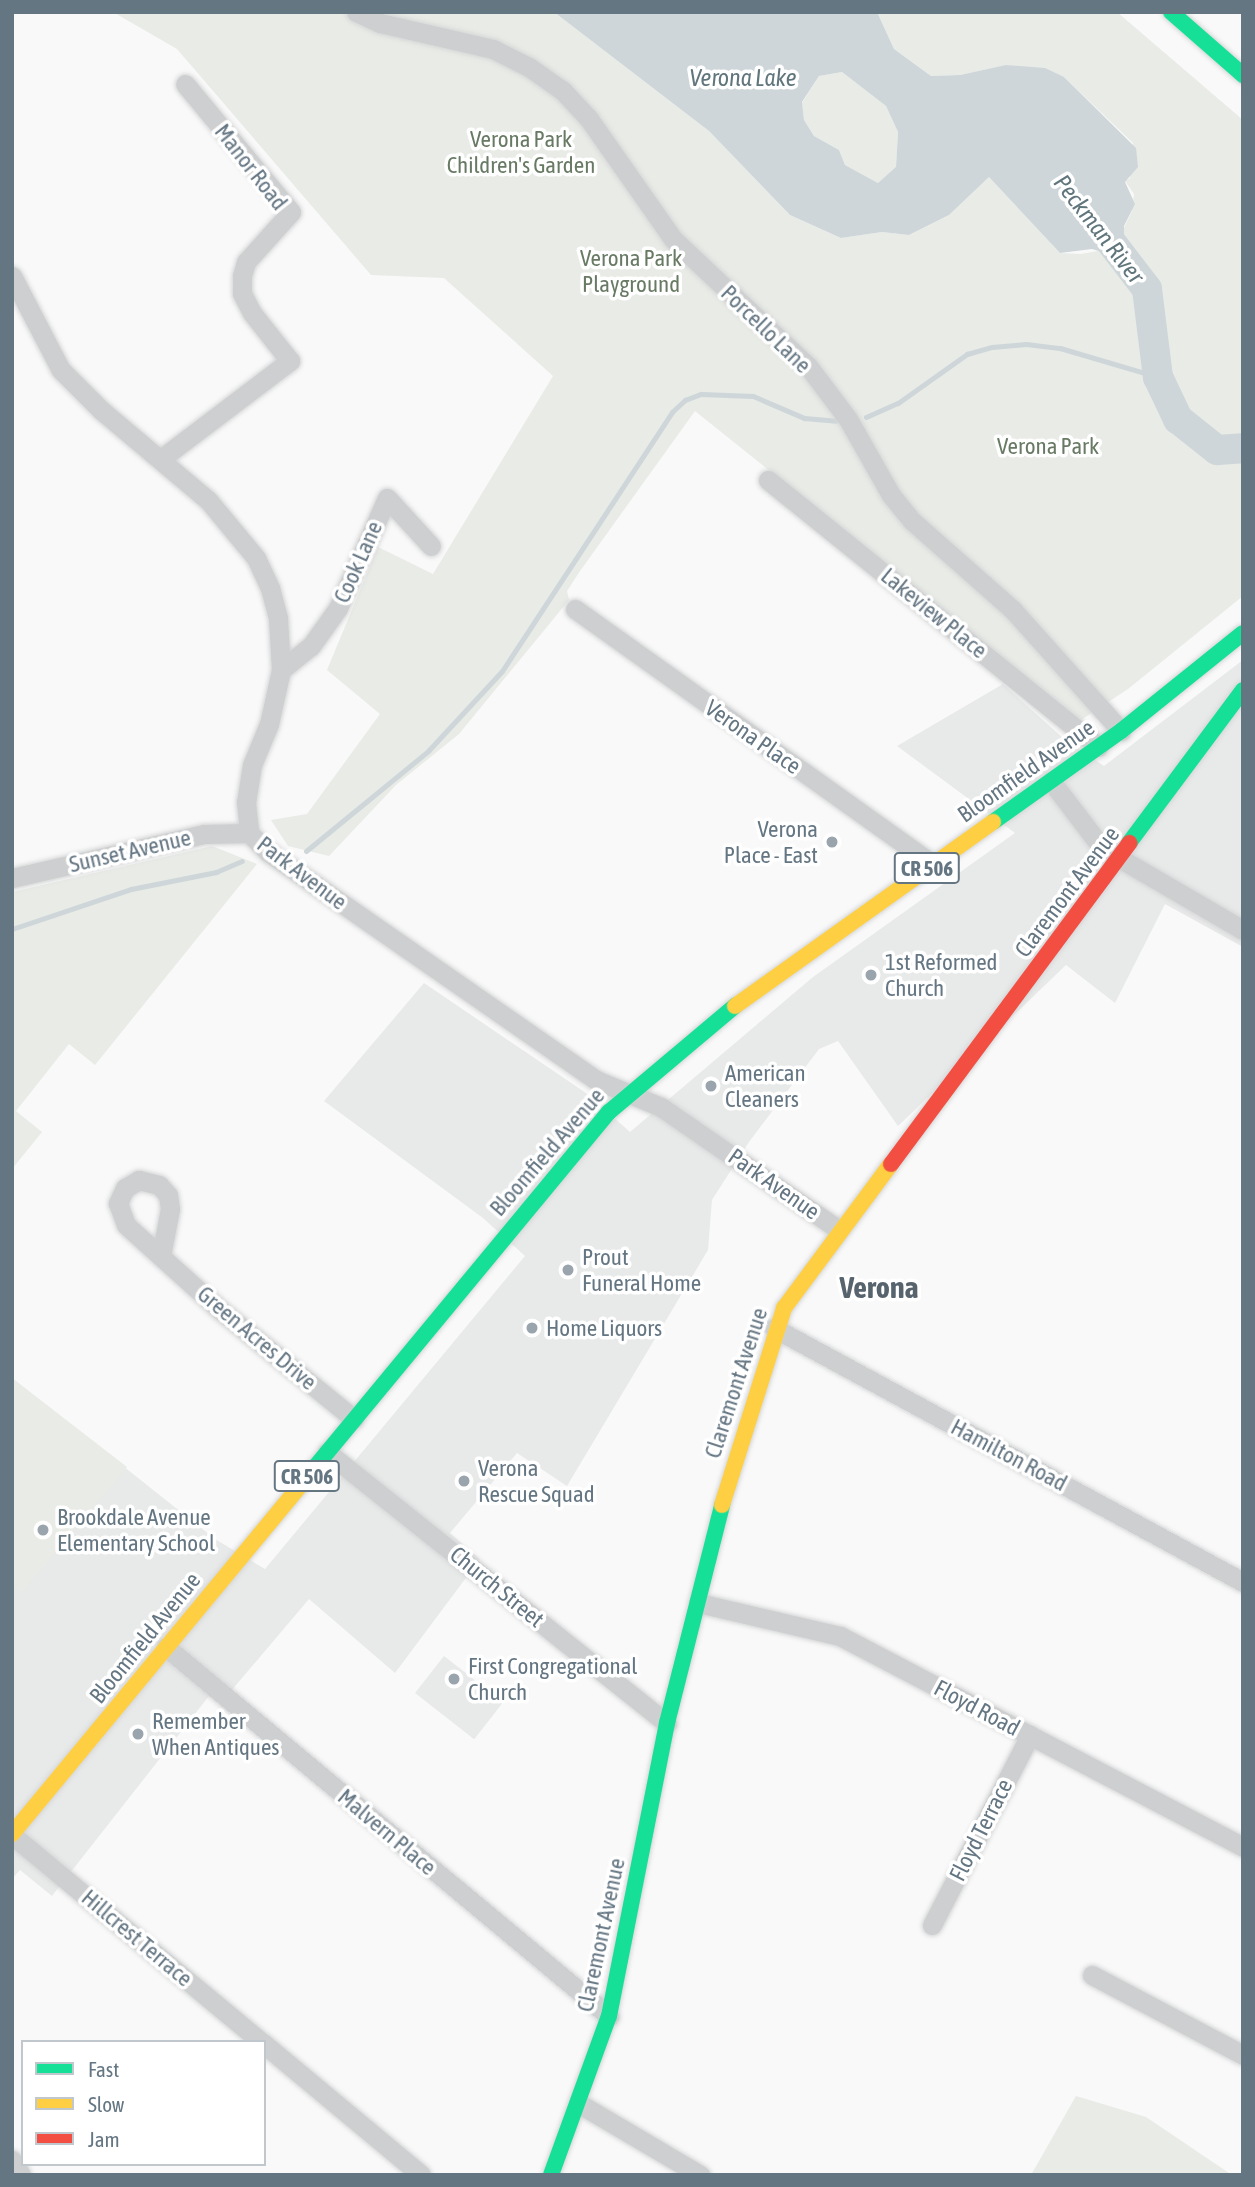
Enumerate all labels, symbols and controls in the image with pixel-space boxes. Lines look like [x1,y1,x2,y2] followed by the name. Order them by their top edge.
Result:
[689,64,797,92] water label: Verona Lake
[209,118,293,216] street label: Manor Road
[447,125,595,179] park label: Verona Park Children's Garden
[1048,169,1150,289] water label: Peckman River
[580,244,682,298] park label: Verona Park Playground
[715,279,817,379] street label: Porcello Lane
[997,432,1099,460] park label: Verona Park
[328,517,388,607] street label: Cook Lane
[875,562,993,664] street label: Lakeview Place
[700,694,806,780] street label: Verona Place
[952,714,1100,828] street label: Bloomfield Avenue
[724,815,818,869] place label: Verona Place - East
[1009,821,1125,963] street label: Claremont Avenue
[67,824,193,878] street label: Sunset Avenue
[252,830,352,916] street label: Park Avenue
[824,834,840,850] marker: Verona Place - East
[894,850,960,886] road number: CR 506
[885,948,997,1002] place label: 1st Reformed Church
[863,967,879,983] marker: 1st Reformed Church
[725,1059,806,1113] place label: American Cleaners
[703,1078,719,1094] marker: American Cleaners
[484,1082,610,1222] street label: Bloomfield Avenue
[723,1143,825,1225] street label: Park Avenue
[582,1243,701,1297] place label: Prout Funeral Home
[560,1262,576,1278] marker: Prout Funeral Home
[840,1269,918,1305] district label: Verona
[192,1280,322,1396] street label: Green Acres Drive
[699,1304,773,1462] street label: Claremont Avenue
[546,1314,662,1342] place label: Home Liquors
[524,1320,540,1336] marker: Home Liquors
[946,1413,1072,1497] street label: Hamilton Road
[478,1454,595,1508] place label: Verona Rescue Squad
[274,1458,340,1494] road number: CR 506
[456,1473,472,1489] marker: Verona Rescue Squad
[57,1503,215,1557] place label: Brookdale Avenue Elementary School
[35,1522,51,1538] marker: Brookdale Avenue Elementary School
[445,1541,549,1633] street label: Church Street
[84,1567,206,1709] street label: Bloomfield Avenue
[468,1652,637,1706] place label: First Congregational Church
[446,1671,462,1687] marker: First Congregational Church
[929,1674,1025,1742] street label: Floyd Road
[152,1707,279,1761] place label: Remember When Antiques
[130,1726,146,1742] marker: Remember When Antiques
[944,1774,1018,1886] street label: Floyd Terrace
[332,1783,442,1881] street label: Malvern Place
[571,1856,631,2014] street label: Claremont Avenue
[76,1884,198,1992] street label: Hillcrest Terrace
[21,2040,266,2166] legend
[88,2057,119,2081] text: Fast
[88,2092,124,2116] text: Slow
[88,2127,120,2151] text: Jam

